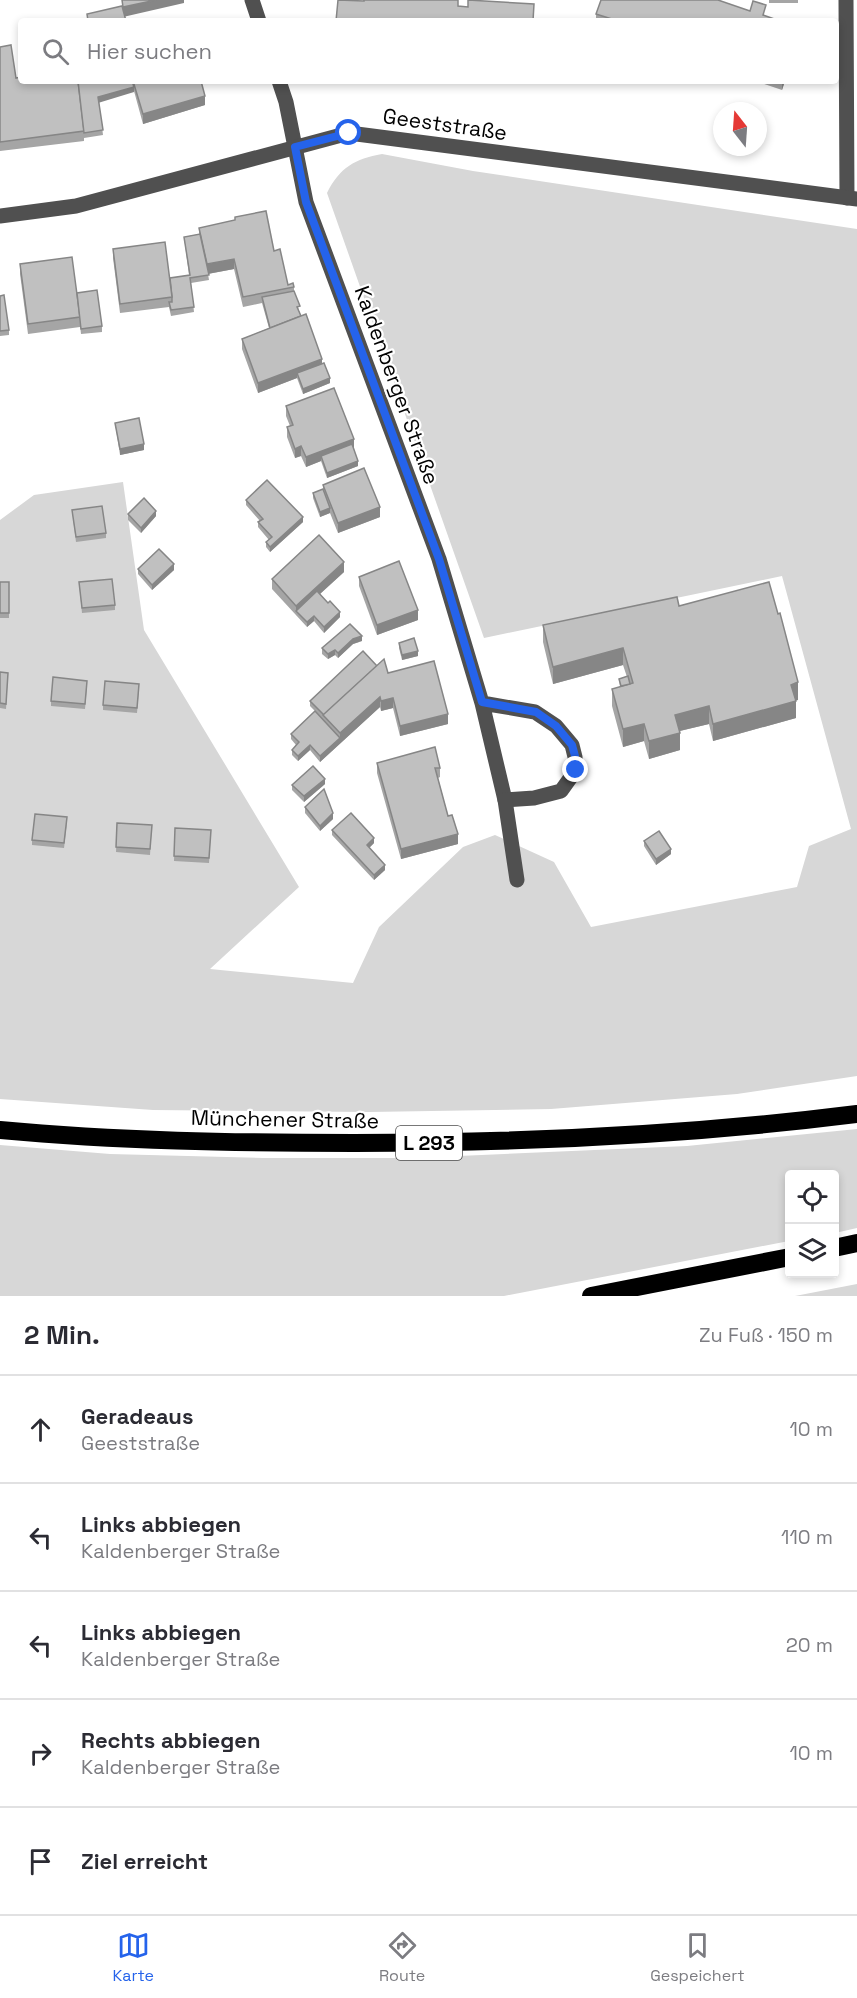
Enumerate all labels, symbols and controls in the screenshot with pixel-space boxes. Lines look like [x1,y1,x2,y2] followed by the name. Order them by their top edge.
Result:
[18,18,839,84] search box
[39,35,72,68] icon: search
[87,37,212,65] text: Hier suchen
[381,102,509,146] street label: Geeststraße
[713,102,767,156] north arrow
[335,119,361,145] route start
[349,282,445,488] street label: Kaldenberger Straße
[562,756,588,782] route end
[191,1104,379,1134] street label: Münchener Straße
[396,1126,462,1160] road number: L 293
[785,1170,839,1278] map controls
[785,1170,839,1224] button: locate
[785,1224,839,1278] button: layers
[24,1318,100,1352] text: 2 Min.
[699,1322,833,1348] text: Zu Fuß · 150 m
[81,1402,193,1430] text: Geradeaus
[24,1413,57,1446] icon: ahead
[789,1416,833,1442] text: 10 m
[81,1430,200,1456] text: Geeststraße
[81,1510,241,1538] text: Links abbiegen
[24,1521,57,1554] icon: left
[781,1524,833,1550] text: 110 m
[81,1538,280,1564] text: Kaldenberger Straße
[81,1618,241,1646] text: Links abbiegen
[24,1629,57,1662] icon: left
[786,1632,833,1658] text: 20 m
[81,1646,280,1672] text: Kaldenberger Straße
[81,1726,261,1754] text: Rechts abbiegen
[24,1737,57,1770] icon: right
[789,1740,833,1766] text: 10 m
[81,1754,280,1780] text: Kaldenberger Straße
[24,1845,57,1878] icon: arrive
[81,1847,208,1875] text: Ziel erreicht
[112,1929,154,1986] tab: Karte
[379,1929,425,1986] tab: Route
[650,1929,745,1986] tab: Gespeichert

